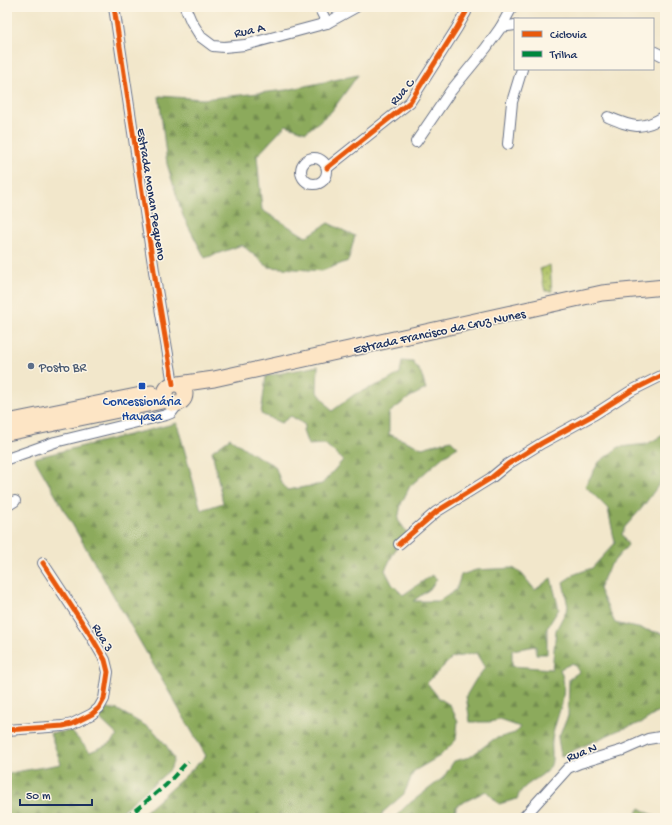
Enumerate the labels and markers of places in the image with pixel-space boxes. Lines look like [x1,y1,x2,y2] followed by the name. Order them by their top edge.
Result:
[26,361,36,371] marker: Posto BR
[38,361,87,376] place label: Posto BR
[137,381,147,391] marker: Concessionária Hayasa
[103,395,182,425] place label: Concessionária Hayasa

